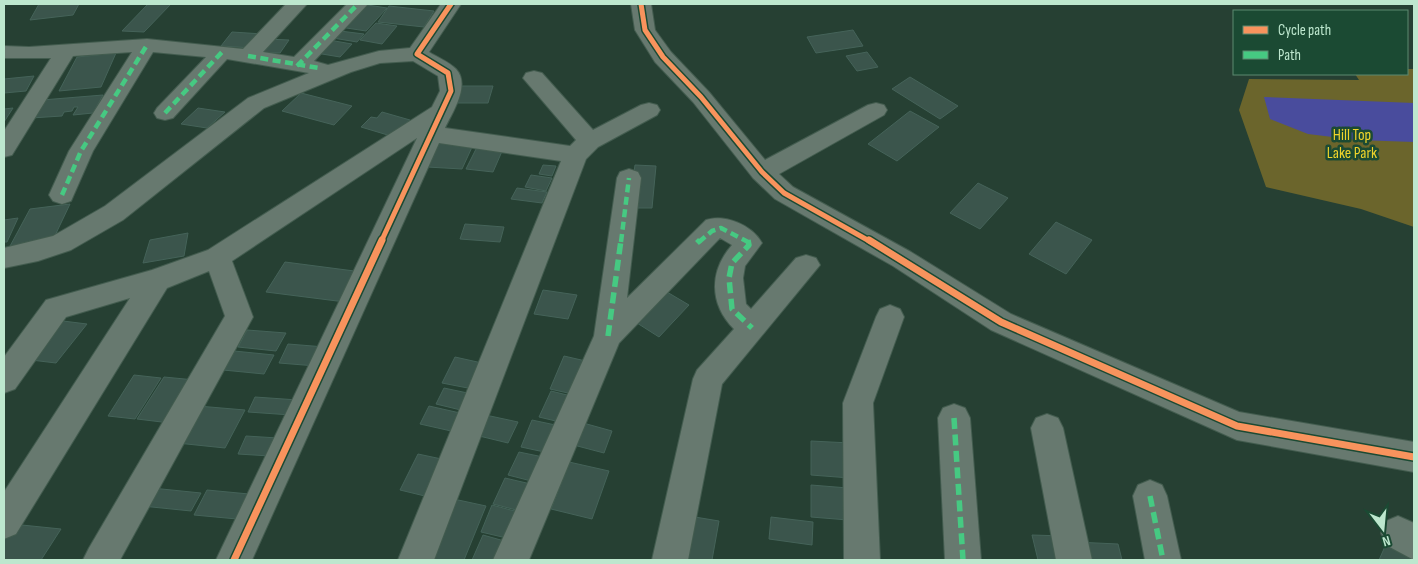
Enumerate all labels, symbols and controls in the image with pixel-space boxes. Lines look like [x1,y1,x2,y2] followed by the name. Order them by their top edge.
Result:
[1233,10,1408,75] legend
[1278,21,1331,40] text: Cycle path
[1278,46,1301,65] text: Path
[1327,126,1377,163] park label: Hill Top Lake Park
[1358,504,1408,554] north arrow
[1381,532,1392,550] text: N

